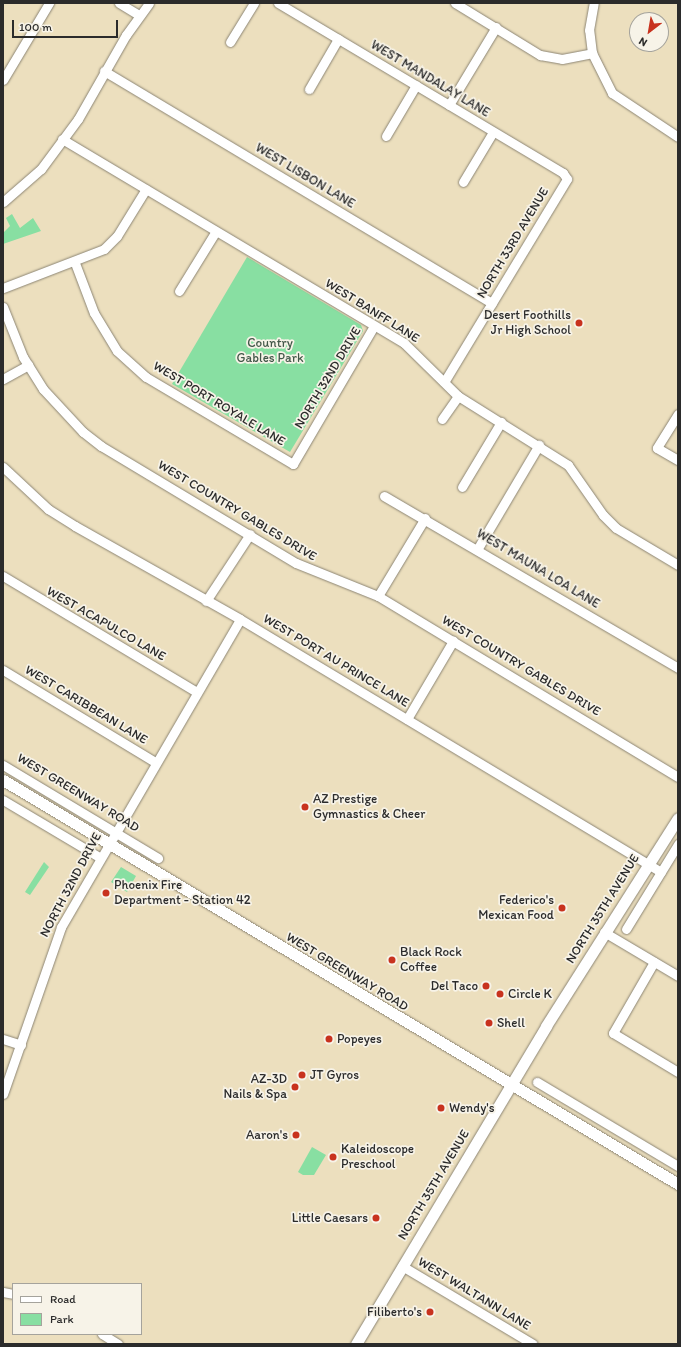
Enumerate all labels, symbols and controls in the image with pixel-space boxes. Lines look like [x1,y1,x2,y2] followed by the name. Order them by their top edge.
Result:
[14,12,120,38] scale bar
[629,12,669,52] north arrow
[19,20,52,34] text: 100 m
[637,34,650,49] text: N
[368,37,492,121] street label: WEST MANDALAY LANE
[252,140,358,212] street label: WEST LISBON LANE
[474,185,552,301] street label: NORTH 33RD AVENUE
[322,276,422,346] street label: WEST BANFF LANE
[484,308,571,339] place label: Desert Foothills Jr High School
[574,318,584,328] marker: Desert Foothills Jr High School
[291,324,365,432] street label: NORTH 32ND DRIVE
[237,336,303,367] park label: Country Gables Park
[150,358,288,450] street label: WEST PORT ROYALE LANE
[155,457,319,565] street label: WEST COUNTRY GABLES DRIVE
[474,526,602,612] street label: WEST MAUNA LOA LANE
[44,584,168,664] street label: WEST ACAPULCO LANE
[259,611,413,711] street label: WEST PORT AU PRINCE LANE
[439,612,603,720] street label: WEST COUNTRY GABLES DRIVE
[22,663,150,747] street label: WEST CARIBBEAN LANE
[14,750,142,836] street label: WEST GREENWAY ROAD
[313,792,425,823] place label: AZ Prestige Gymnastics & Cheer
[300,802,310,812] marker: AZ Prestige Gymnastics & Cheer
[37,830,105,940] street label: NORTH 32ND DRIVE
[563,851,643,967] street label: NORTH 35TH AVENUE
[114,878,251,909] place label: Phoenix Fire Department - Station 42
[101,888,111,898] marker: Phoenix Fire Department - Station 42
[478,893,554,924] place label: Federico's Mexican Food
[557,903,567,913] marker: Federico's Mexican Food
[283,929,411,1015] street label: WEST GREENWAY ROAD
[400,945,462,976] place label: Black Rock Coffee
[387,955,397,965] marker: Black Rock Coffee
[431,978,478,994] place label: Del Taco
[481,981,491,991] marker: Del Taco
[508,986,552,1002] place label: Circle K
[495,989,505,999] marker: Circle K
[497,1015,525,1031] place label: Shell
[484,1018,494,1028] marker: Shell
[337,1031,382,1047] place label: Popeyes
[324,1034,334,1044] marker: Popeyes
[310,1067,359,1083] place label: JT Gyros
[297,1070,307,1080] marker: JT Gyros
[223,1072,287,1103] place label: AZ-3D Nails & Spa
[290,1082,300,1092] marker: AZ-3D Nails & Spa
[449,1100,495,1116] place label: Wendy's
[436,1103,446,1113] marker: Wendy's
[246,1127,288,1143] place label: Aaron's
[395,1127,473,1243] street label: NORTH 35TH AVENUE
[291,1130,301,1140] marker: Aaron's
[341,1142,414,1173] place label: Kaleidoscope Preschool
[328,1152,338,1162] marker: Kaleidoscope Preschool
[291,1210,368,1226] place label: Little Caesars
[371,1213,381,1223] marker: Little Caesars
[415,1254,533,1334] street label: WEST WALTANN LANE
[12,1283,142,1335] legend
[50,1292,76,1306] text: Road
[367,1304,422,1320] place label: Filiberto's
[425,1307,435,1317] marker: Filiberto's
[50,1312,74,1326] text: Park

